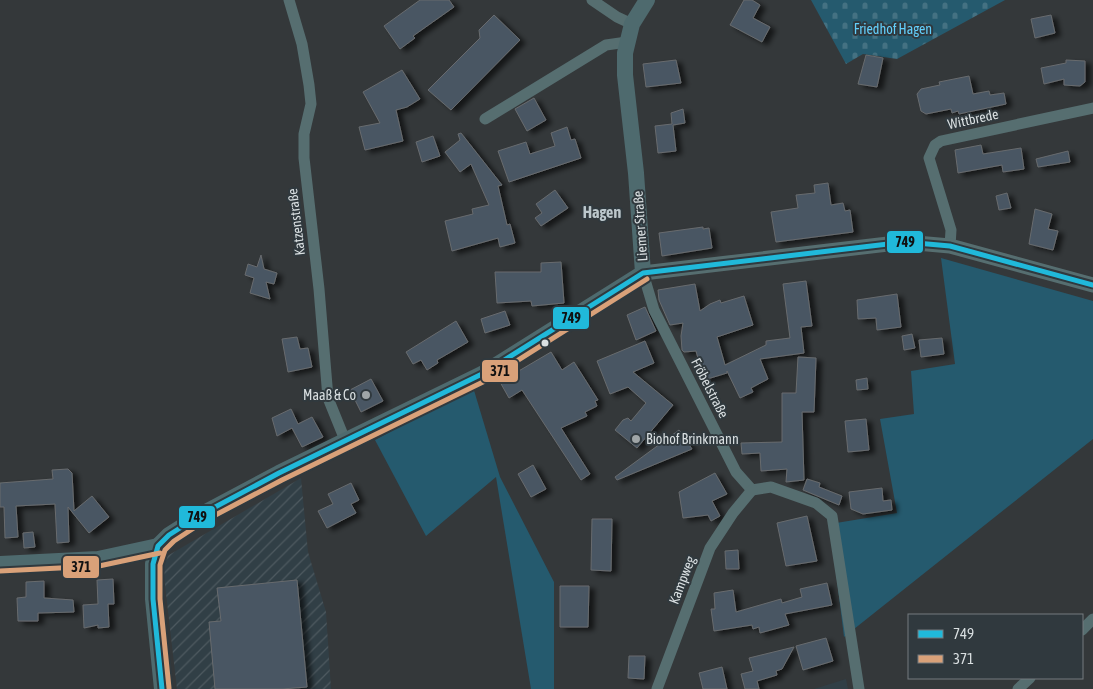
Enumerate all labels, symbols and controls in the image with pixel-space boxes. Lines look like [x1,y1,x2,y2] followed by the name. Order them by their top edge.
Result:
[854,21,932,37] park label: Friedhof Hagen
[946,106,1000,132] street label: Wittbrede
[284,188,308,256] street label: Katzenstraße
[630,190,650,262] street label: Liemer Straße
[583,203,621,221] district label: Hagen
[886,230,924,254] line badge: 749
[895,234,915,250] text: 749
[552,306,590,330] line badge: 749
[561,310,581,326] text: 749
[540,338,550,348] unlabelled marker
[688,355,732,421] street label: Fröbelstraße
[481,359,519,383] line badge: 371
[490,363,510,379] text: 371
[303,387,356,403] place label: Maaß & Co
[360,389,372,401] marker: Maaß & Co
[646,431,739,447] place label: Biohof Brinkmann
[630,433,642,445] marker: Biohof Brinkmann
[178,505,216,529] line badge: 749
[187,509,207,525] text: 749
[666,554,698,606] street label: Kampweg
[62,555,100,579] line badge: 371
[71,559,91,575] text: 371
[908,614,1083,679] legend
[953,625,974,642] text: 749
[953,650,974,667] text: 371

